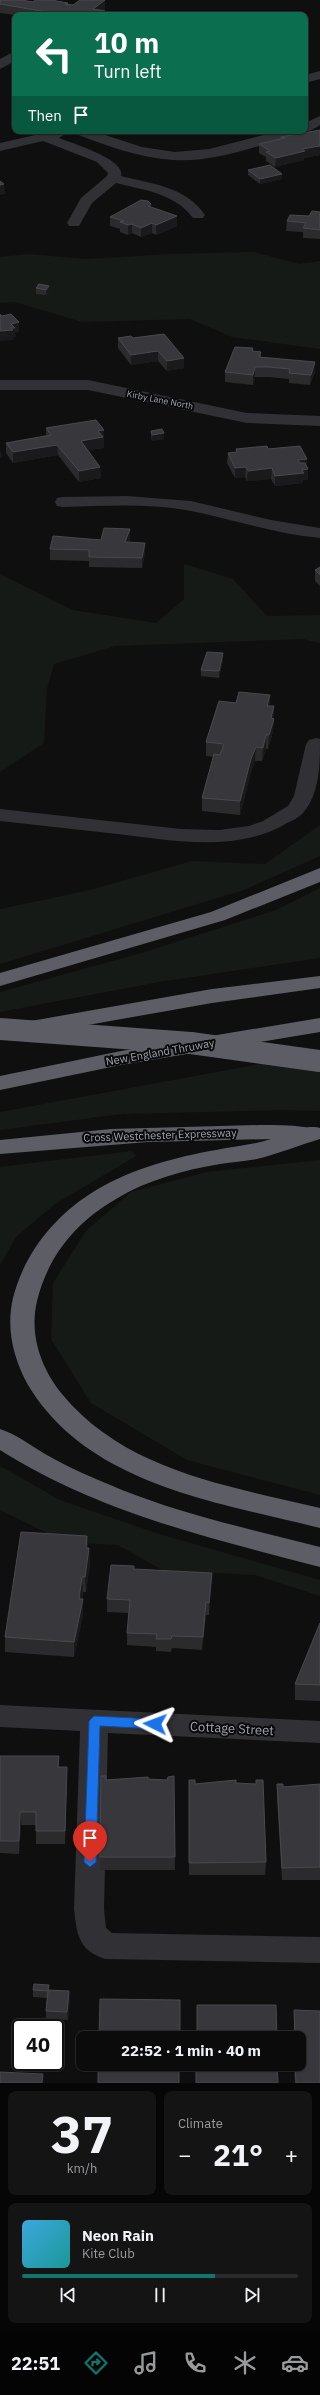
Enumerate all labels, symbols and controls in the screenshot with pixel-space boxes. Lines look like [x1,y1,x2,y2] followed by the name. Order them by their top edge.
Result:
[94,24,159,61] text: 10 m
[28,28,80,80] icon: left
[94,60,162,83] text: Turn left
[70,104,92,126] icon: arrive
[28,106,62,125] text: Then
[126,388,194,411] street label: Kirby Lane North
[105,1035,216,1068] street label: New England Thruway
[83,1125,237,1145] street label: Cross Westchester Expressway
[134,1703,176,1745] position arrow
[190,1718,274,1739] street label: Cottage Street
[73,1821,107,1862] pin
[79,1827,101,1849] icon: arrive
[12,2019,64,2071] speed limit sign: 40
[121,2041,261,2060] text: 22:52 · 1 min · 40 m
[51,2100,113,2167] text: 37
[178,2115,223,2132] text: Climate
[213,2135,263,2174] text: 21°
[178,2140,191,2169] text: −
[285,2140,298,2169] text: +
[67,2160,97,2177] text: km/h
[82,2226,154,2245] text: Neon Rain
[82,2245,135,2262] text: Kite Club
[57,2284,79,2306] icon: previous
[149,2284,171,2306] icon: pause
[241,2284,263,2306] icon: next
[82,2349,110,2377] icon: directions
[132,2349,160,2377] icon: music
[181,2349,209,2377] icon: phone
[231,2349,259,2377] icon: climate
[281,2349,309,2377] icon: car
[11,2352,60,2375] text: 22:51

